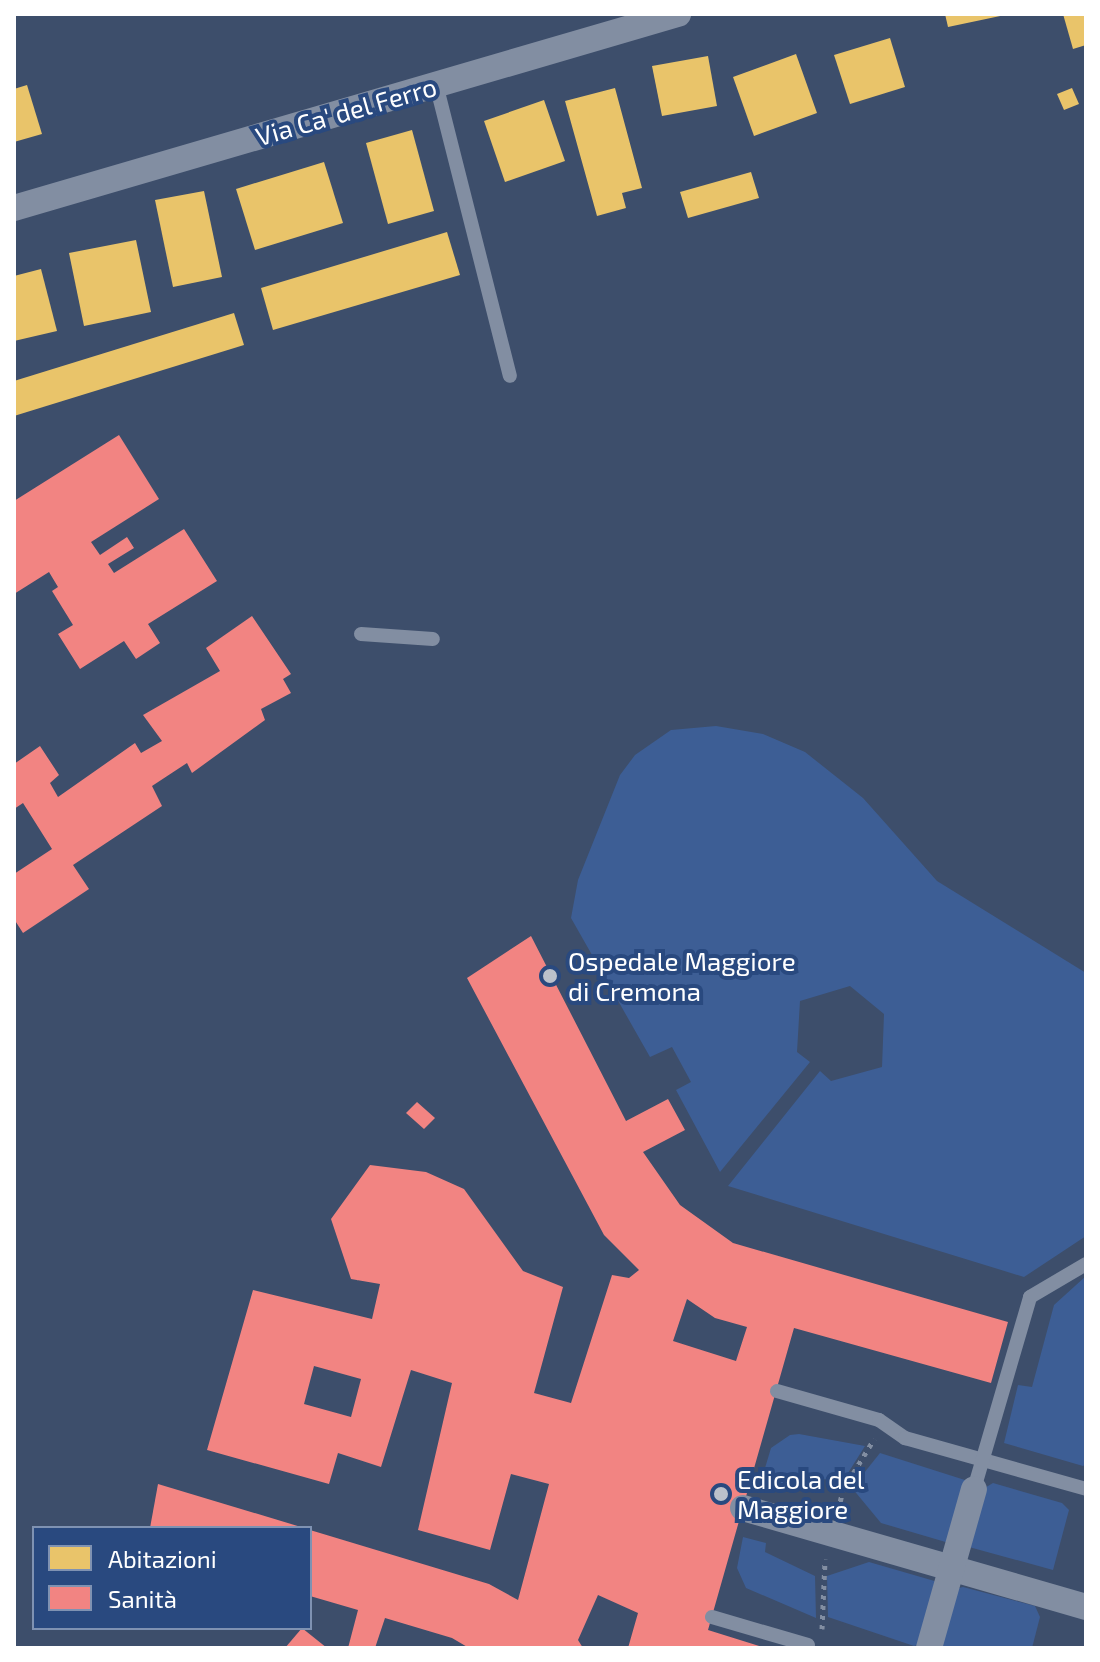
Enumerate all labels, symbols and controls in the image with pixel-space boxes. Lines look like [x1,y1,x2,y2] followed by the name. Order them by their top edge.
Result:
[252,70,440,152] street label: Via Ca' del Ferro
[568,945,796,1006] place label: Ospedale Maggiore di Cremona
[539,965,561,987] marker: Ospedale Maggiore di Cremona
[737,1463,865,1524] place label: Edicola del Maggiore
[712,1485,730,1503] marker: Edicola del Maggiore
[32,1526,312,1630] legend
[108,1544,217,1573] text: Abitazioni
[108,1584,177,1613] text: Sanità

